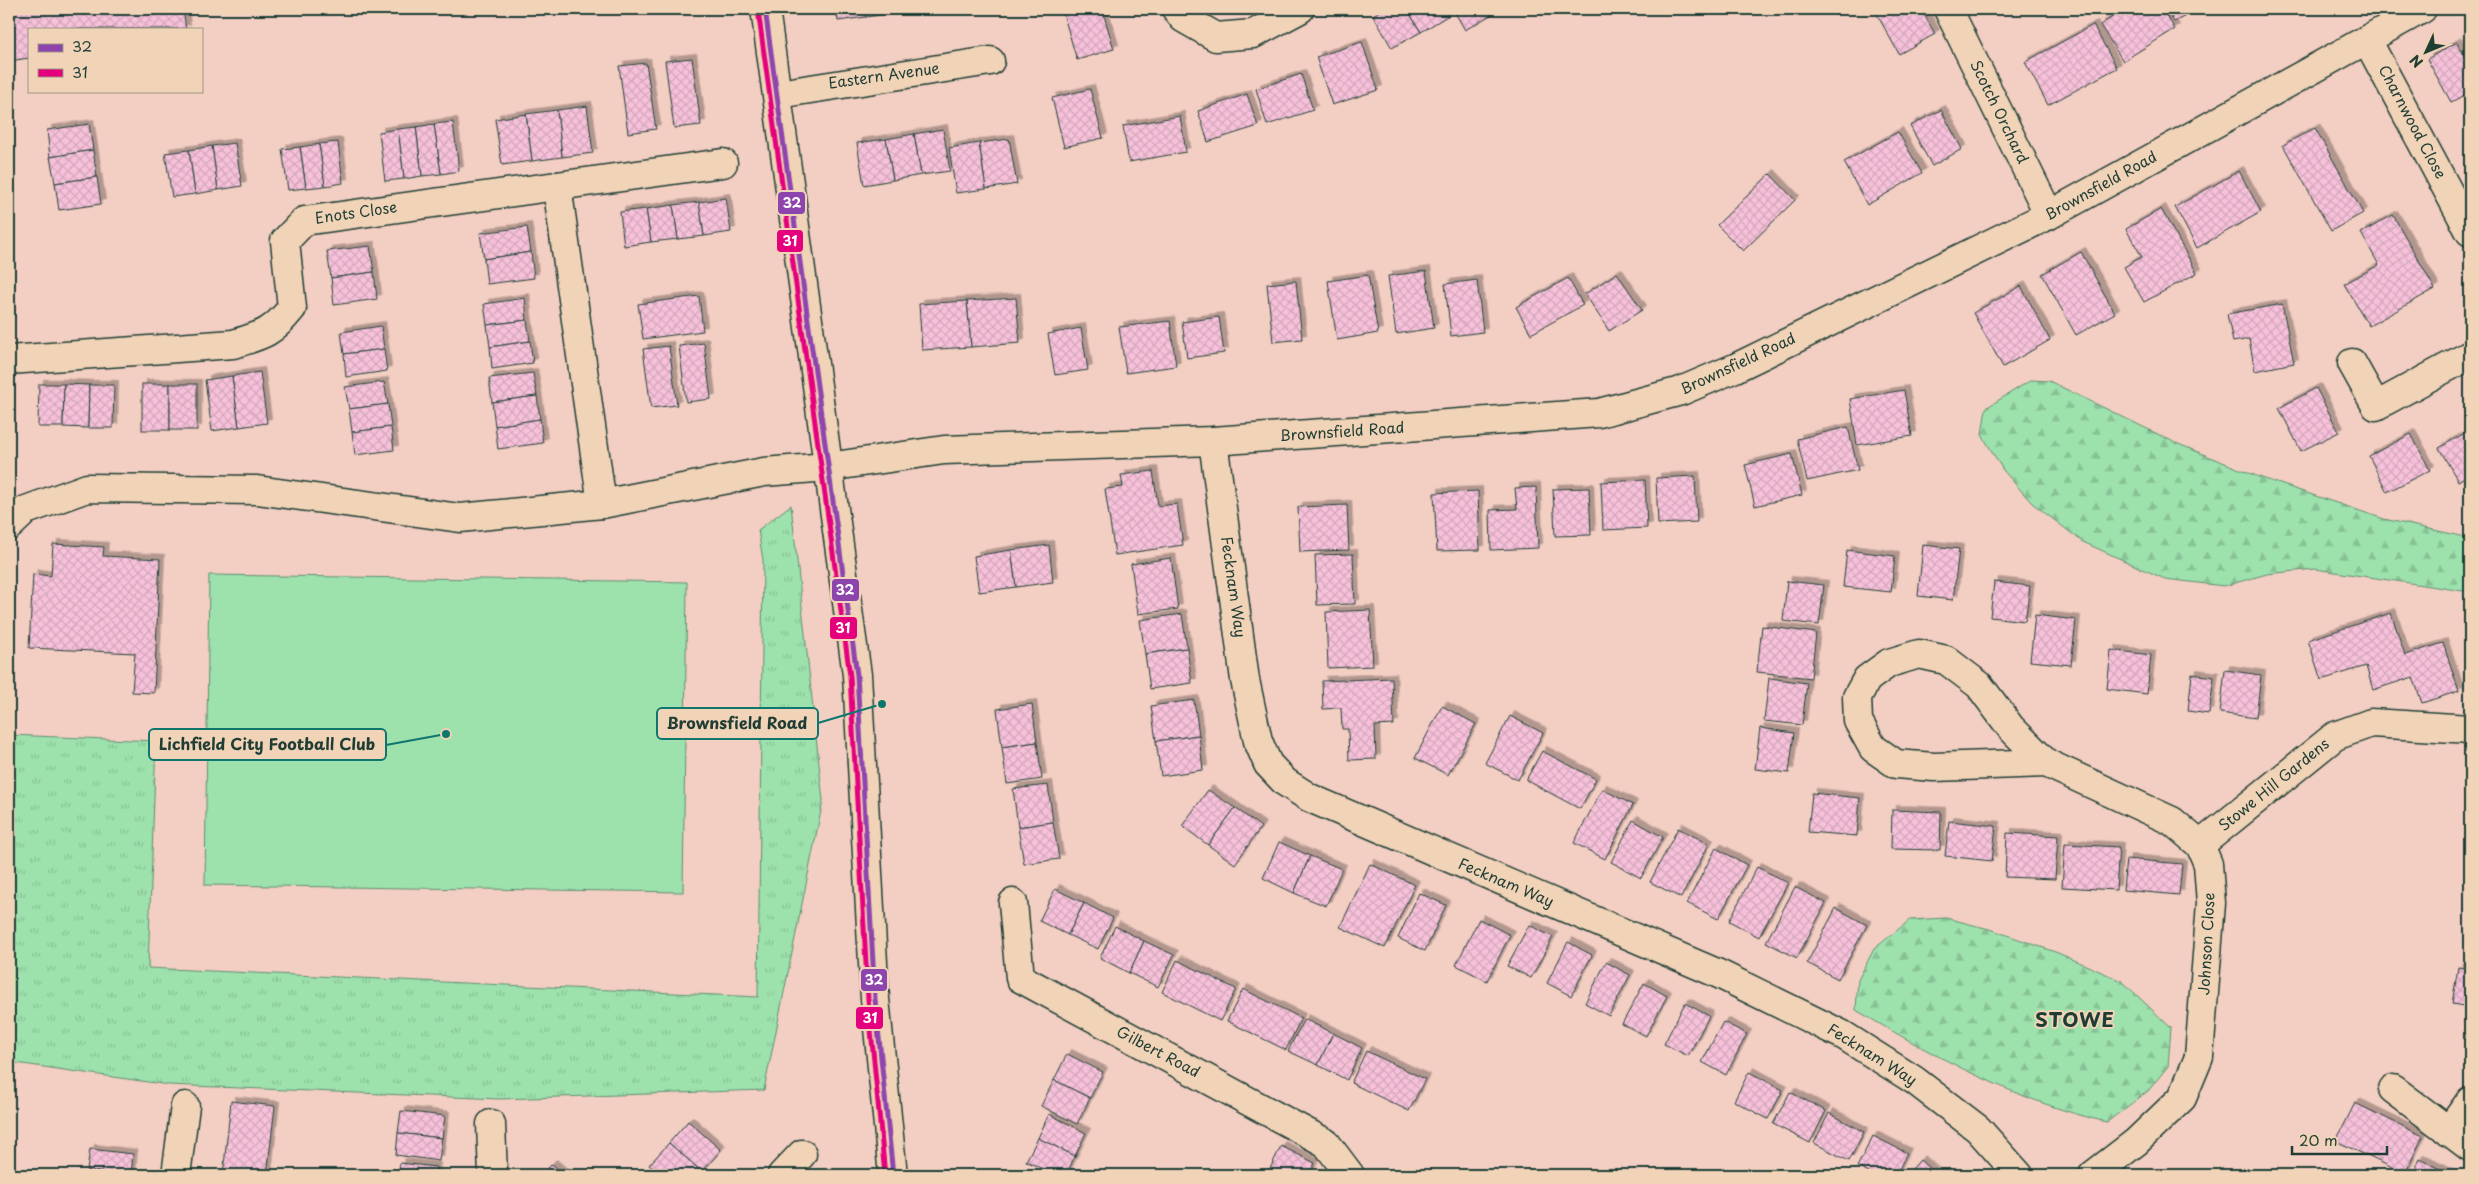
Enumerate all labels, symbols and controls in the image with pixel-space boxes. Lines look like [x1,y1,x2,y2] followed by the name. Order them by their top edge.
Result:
[28,28,202,92] legend
[2402,28,2452,78] north arrow
[72,34,92,57] text: 32
[2405,50,2428,73] text: N
[827,55,941,94] street label: Eastern Avenue
[1965,56,2035,167] street label: Scotch Orchard
[72,60,88,83] text: 31
[2374,60,2453,182] street label: Charnwood Close
[2040,144,2160,225] street label: Brownsfield Road
[777,191,806,215] line badge: 32
[783,192,802,213] text: 32
[313,194,398,229] street label: Enots Close
[776,229,804,253] line badge: 31
[782,230,798,251] text: 31
[1676,326,1799,399] street label: Brownsfield Road
[1279,415,1405,446] street label: Brownsfield Road
[1216,535,1253,639] street label: Fecknam Way
[831,578,860,602] line badge: 32
[836,579,855,600] text: 32
[829,616,858,640] line badge: 31
[835,617,851,638] text: 31
[657,708,818,739] callout: Brownsfield Road
[667,710,807,734] text: Brownsfield Road
[149,729,386,760] callout: Lichfield City Football Club
[159,731,375,755] text: Lichfield City Football Club
[2213,732,2334,836] street label: Stowe Hill Gardens
[1455,851,1558,912] street label: Fecknam Way
[2191,892,2220,996] street label: Johnson Close
[860,968,888,992] line badge: 32
[865,969,884,990] text: 32
[2035,1004,2115,1034] district label: STOWE
[855,1006,884,1030] line badge: 31
[862,1007,878,1028] text: 31
[1823,1017,1922,1091] street label: Fecknam Way
[1113,1019,1205,1082] street label: Gilbert Road
[2292,1124,2386,1156] scale bar
[2299,1128,2338,1151] text: 20 m

